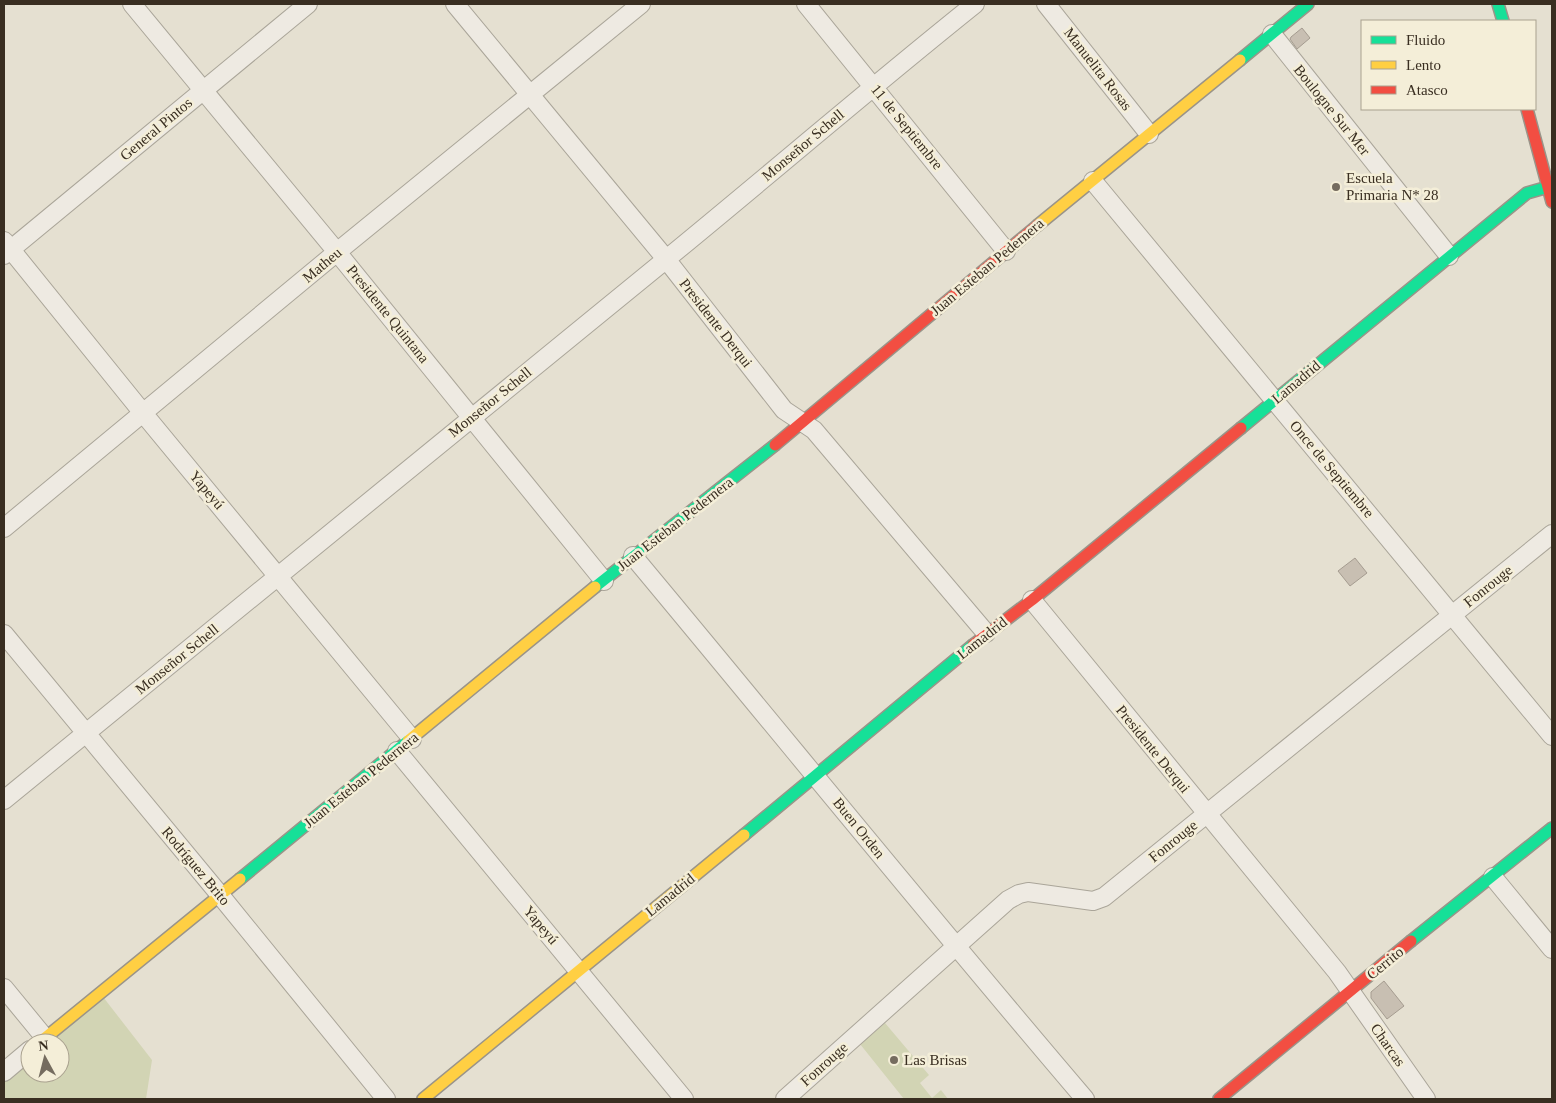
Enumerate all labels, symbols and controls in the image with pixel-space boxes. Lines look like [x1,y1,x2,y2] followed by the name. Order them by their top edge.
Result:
[1361,20,1536,110] legend
[1061,25,1135,114] street label: Manuelita Rosas
[1406,32,1445,48] text: Fluido
[1406,57,1441,73] text: Lento
[1291,62,1373,158] street label: Boulogne Sur Mer
[868,81,946,173] street label: 11 de Septiembre
[1406,82,1448,98] text: Atasco
[117,94,195,164] street label: General Pintos
[759,106,847,184] street label: Monseñor Schell
[1346,170,1438,203] place label: Escuela Primaria N* 28
[1330,181,1342,193] marker: Escuela Primaria N* 28
[927,215,1047,319] street label: Juan Esteban Pedernera
[299,244,345,286] street label: Matheu
[344,262,433,366] street label: Presidente Quintana
[676,276,756,370] street label: Presidente Derqui
[1269,357,1324,407] street label: Lamadrid
[445,364,535,440] street label: Monseñor Schell
[1287,417,1377,521] street label: Once de Septiembre
[186,468,228,513] street label: Yapeyú
[614,474,736,574] street label: Juan Esteban Pedernera
[1461,561,1516,610] street label: Fonrouge
[954,613,1010,662] street label: Lamadrid
[132,621,222,697] street label: Monseñor Schell
[1113,702,1193,796] street label: Presidente Derqui
[301,729,422,831] street label: Juan Esteban Pedernera
[830,795,888,862] street label: Buen Orden
[1146,816,1201,865] street label: Fonrouge
[159,824,233,908] street label: Rodríguez Brito
[642,870,698,920] street label: Lamadrid
[520,903,562,948] street label: Yapeyú
[1363,943,1407,983] street label: Cerrito
[1368,1021,1409,1070] street label: Charcas
[20,1033,70,1083] north arrow
[38,1038,49,1054] text: N
[797,1039,851,1089] street label: Fonrouge
[904,1052,967,1068] place label: Las Brisas
[888,1054,900,1066] marker: Las Brisas

